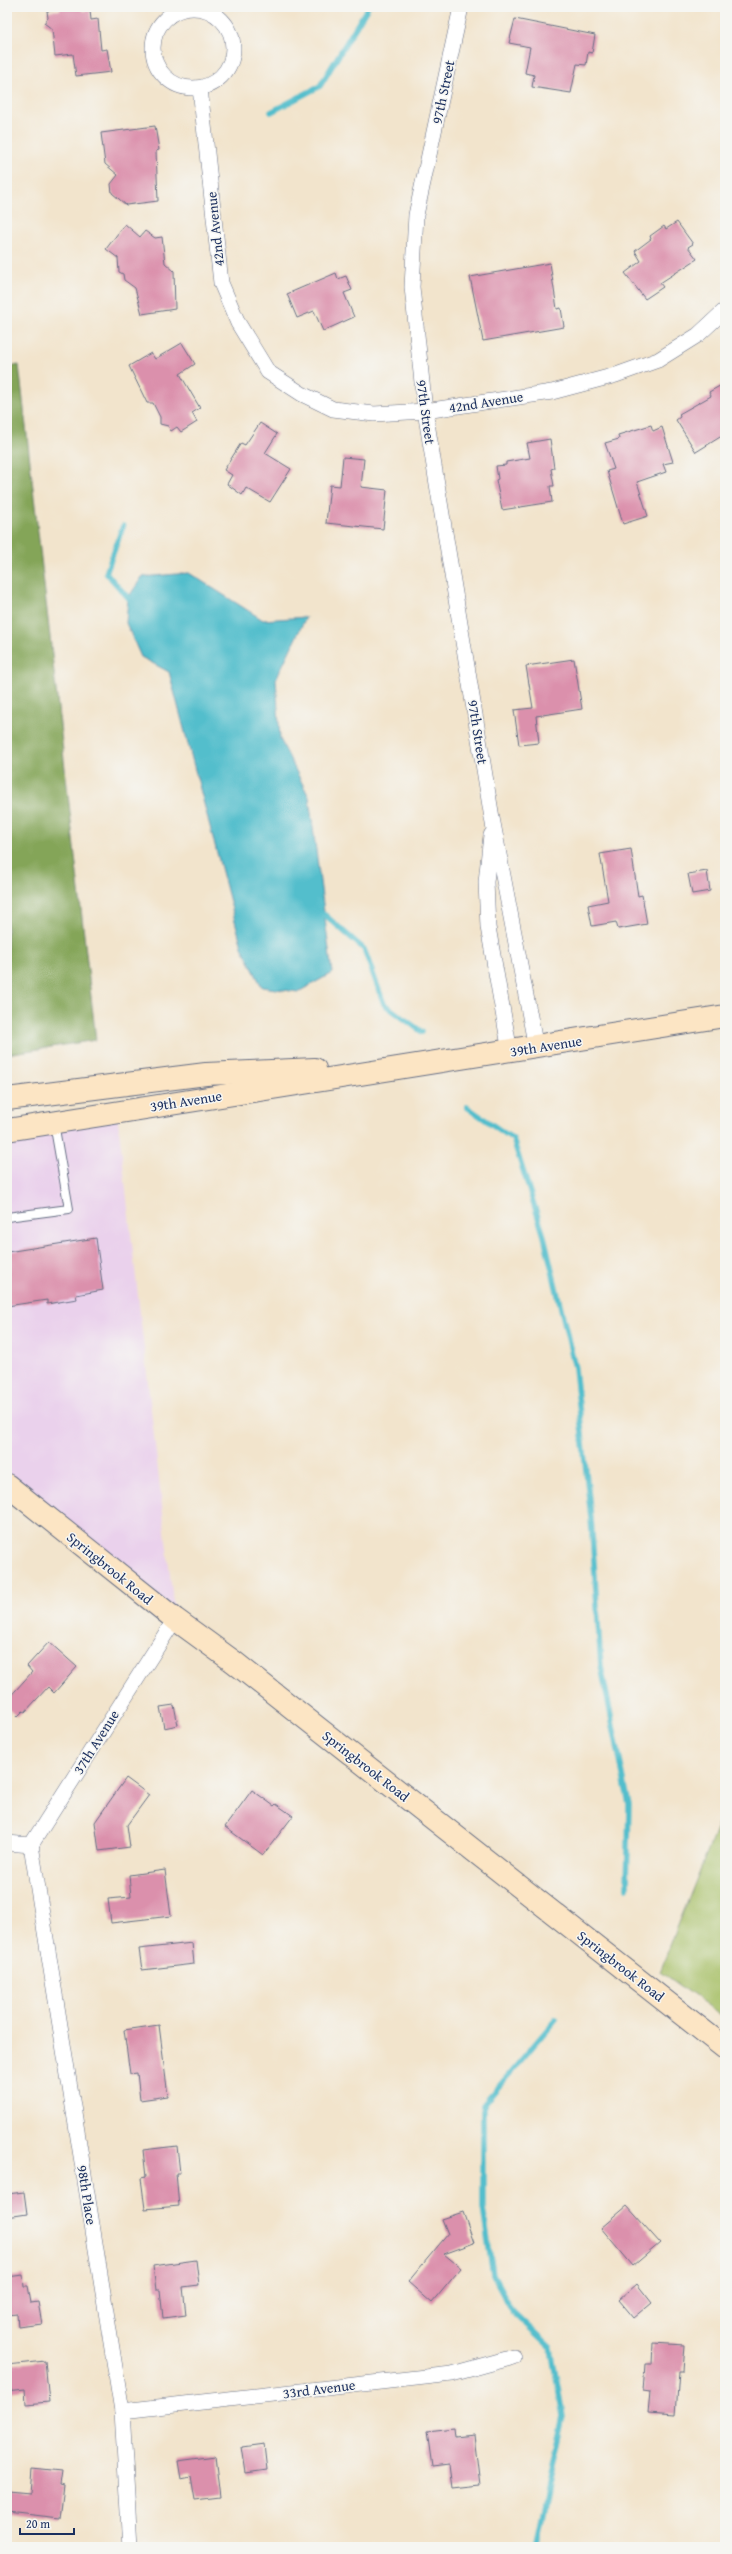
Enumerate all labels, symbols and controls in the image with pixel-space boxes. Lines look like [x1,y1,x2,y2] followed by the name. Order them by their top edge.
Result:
[426,58,460,126] street label: 97th Street
[201,190,229,267] street label: 42nd Avenue
[412,379,440,446] street label: 97th Street
[447,386,525,418] street label: 42nd Avenue
[463,698,493,766] street label: 97th Street
[509,1030,584,1062] street label: 39th Avenue
[149,1085,224,1117] street label: 39th Avenue
[63,1527,158,1609] street label: Springbrook Road
[68,1706,124,1778] street label: 37th Avenue
[318,1726,414,1807] street label: Springbrook Road
[573,1926,669,2007] street label: Springbrook Road
[72,2164,102,2227] street label: 98th Place
[282,2375,357,2403] street label: 33rd Avenue
[20,2510,74,2536] scale bar
[26,2515,50,2532] text: 20 m

